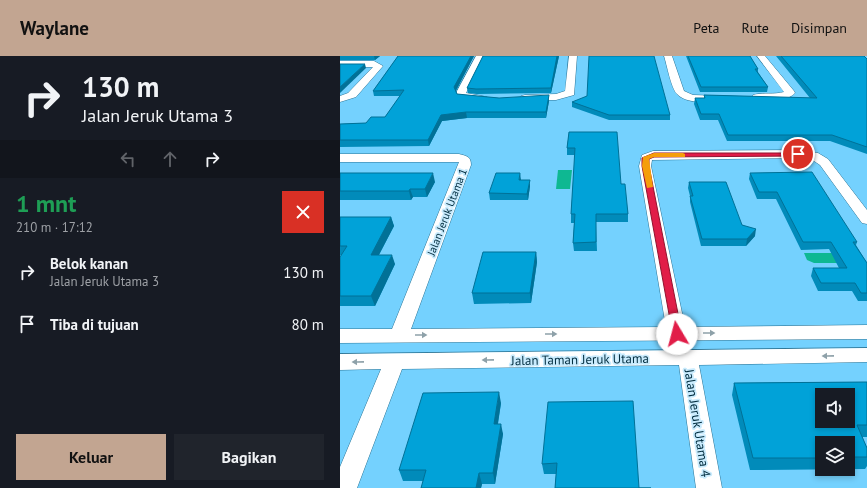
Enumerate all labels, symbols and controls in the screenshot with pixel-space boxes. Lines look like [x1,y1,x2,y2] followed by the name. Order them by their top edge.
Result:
[20,16,89,40] text: Waylane
[693,19,719,37] text: Peta
[741,19,769,37] text: Rute
[791,19,847,37] text: Disimpan
[82,68,159,105] text: 130 m
[16,72,68,124] icon: right
[82,104,233,127] text: Jalan Jeruk Utama 3
[781,137,815,171] pin
[787,143,809,165] icon: arrive
[117,148,139,170] icon: left
[159,148,181,170] icon: ahead
[201,148,223,170] icon: right
[424,166,470,259] street label: Jalan Jeruk Utama 1
[16,188,76,219] text: 1 mnt
[282,191,324,233] button: close
[16,219,93,236] text: 210 m · 17:12
[50,254,128,273] text: Belok kanan
[16,261,38,283] icon: right
[283,263,324,282] text: 130 m
[50,273,159,290] text: Jalan Jeruk Utama 3
[16,313,38,335] icon: arrive
[656,313,698,355] position arrow
[50,315,139,334] text: Tiba di tujuan
[291,315,324,334] text: 80 m
[703,330,716,336] one-way arrow
[545,331,558,337] one-way arrow
[415,332,428,338] one-way arrow
[510,350,649,369] street label: Jalan Taman Jeruk Utama
[821,353,834,359] one-way arrow
[481,357,494,363] one-way arrow
[351,359,364,365] one-way arrow
[680,367,714,478] street label: Jalan Jeruk Utama 4
[815,388,855,476] map controls
[815,388,855,428] button: sound
[16,434,166,480] button: Keluar
[174,434,324,480] button: Bagikan
[815,436,855,476] button: layers

